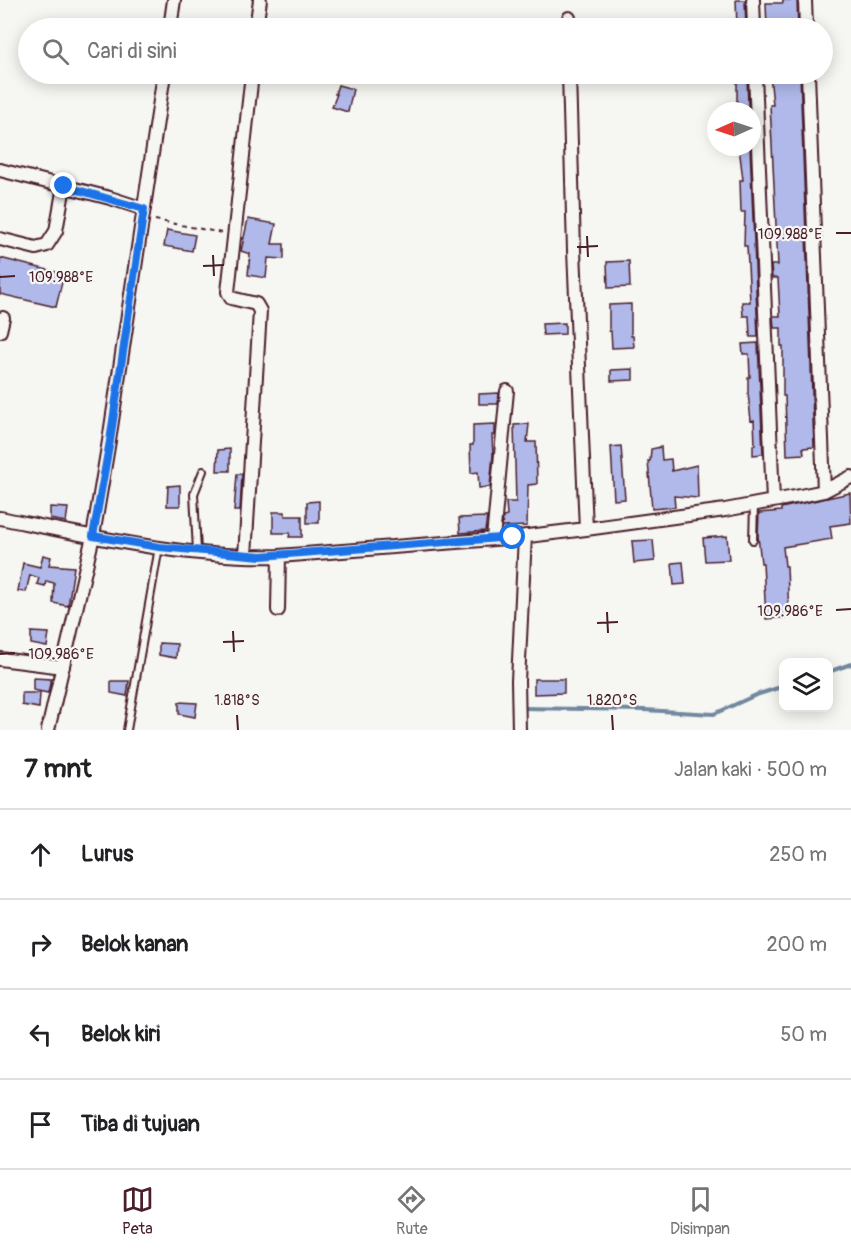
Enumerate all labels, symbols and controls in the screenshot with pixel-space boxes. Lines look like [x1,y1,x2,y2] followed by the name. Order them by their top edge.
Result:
[18,18,833,84] search box
[39,35,72,68] icon: search
[87,37,177,65] text: Cari di sini
[707,102,761,156] north arrow
[50,172,76,198] route end
[758,225,822,244] text: 109.988°E
[29,268,93,287] text: 109.988°E
[499,523,525,549] route start
[757,602,823,621] text: 109.986°E
[28,645,94,664] text: 109.986°E
[779,658,833,712] map controls
[779,658,833,712] button: layers
[214,691,260,710] text: 1.818°S
[587,691,637,710] text: 1.820°S
[24,753,91,785] text: 7 mnt
[674,757,827,782] text: Jalan kaki · 500 m
[24,838,57,871] icon: ahead
[81,840,133,868] text: Lurus
[769,842,827,867] text: 250 m
[24,928,57,961] icon: right
[81,930,189,958] text: Belok kanan
[766,932,827,957] text: 200 m
[24,1018,57,1051] icon: left
[81,1020,160,1048] text: Belok kiri
[780,1022,827,1047] text: 50 m
[24,1108,57,1141] icon: arrive
[81,1110,200,1138] text: Tiba di tujuan
[121,1183,154,1239] tab: Peta
[395,1183,428,1239] tab: Rute
[670,1183,730,1239] tab: Disimpan

